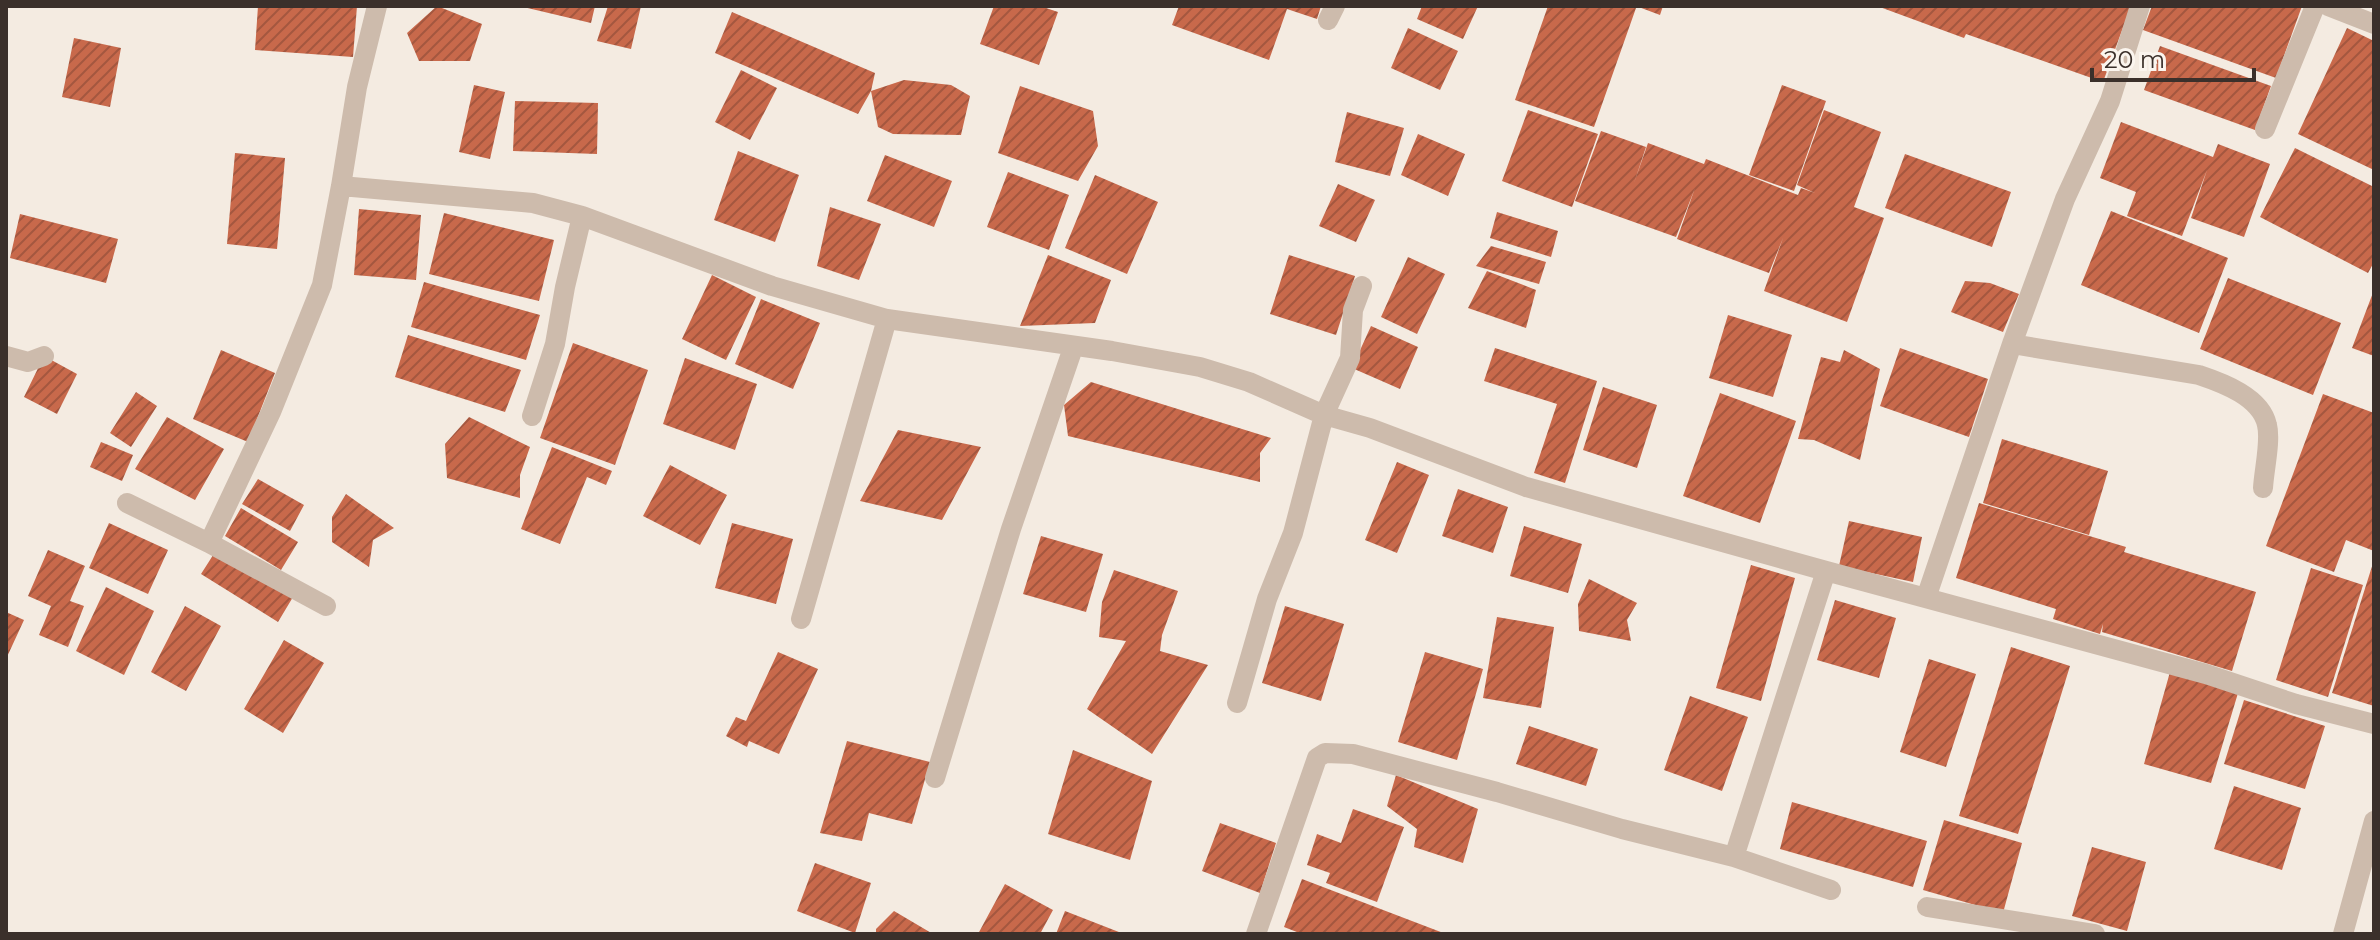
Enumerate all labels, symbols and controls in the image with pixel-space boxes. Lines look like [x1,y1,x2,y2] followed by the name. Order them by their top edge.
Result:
[2092,32,2254,82] scale bar
[2104,45,2165,74] text: 20 m

